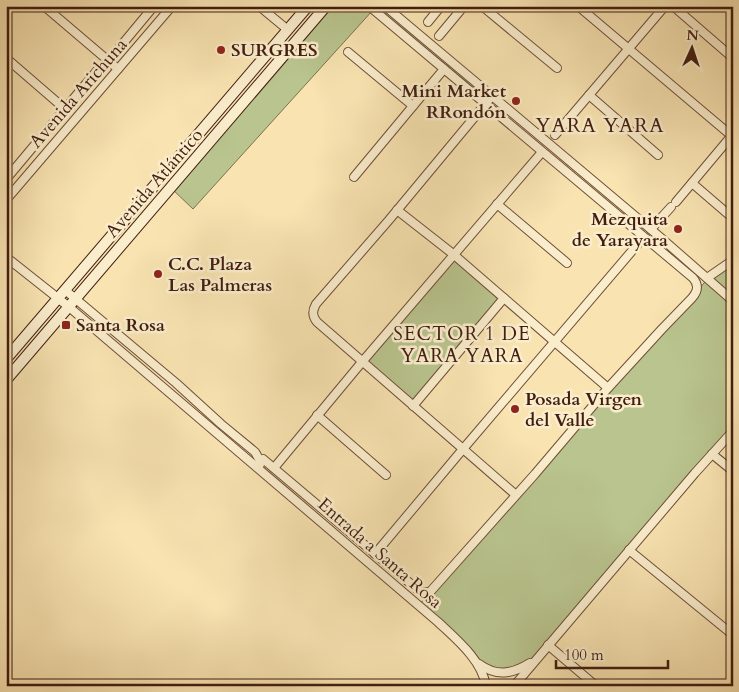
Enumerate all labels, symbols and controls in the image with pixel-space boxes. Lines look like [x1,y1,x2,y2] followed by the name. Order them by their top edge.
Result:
[666,22,716,72] north arrow
[686,26,699,45] text: N
[24,33,133,154] street label: Avenida Arichuna
[231,38,317,63] place label: SURGRES
[215,44,227,56] marker: SURGRES
[401,79,507,125] place label: Mini Market RRondón
[510,95,522,107] marker: Mini Market RRondón
[536,112,664,139] district label: YARA YARA
[100,123,209,243] street label: Avenida Atlántico
[572,207,668,253] place label: Mezquita de Yarayara
[672,223,684,235] marker: Mezquita de Yarayara
[168,252,272,298] place label: C.C. Plaza Las Palmeras
[152,268,164,280] marker: C.C. Plaza Las Palmeras
[76,313,165,338] place label: Santa Rosa
[60,319,72,331] marker: Santa Rosa
[393,321,531,369] district label: SECTOR 1 DE YARA YARA
[525,387,642,433] place label: Posada Virgen del Valle
[509,403,521,415] marker: Posada Virgen del Valle
[312,492,447,615] street label: Entrada a Santa Rosa
[556,637,669,669] scale bar
[564,645,604,665] text: 100 m

